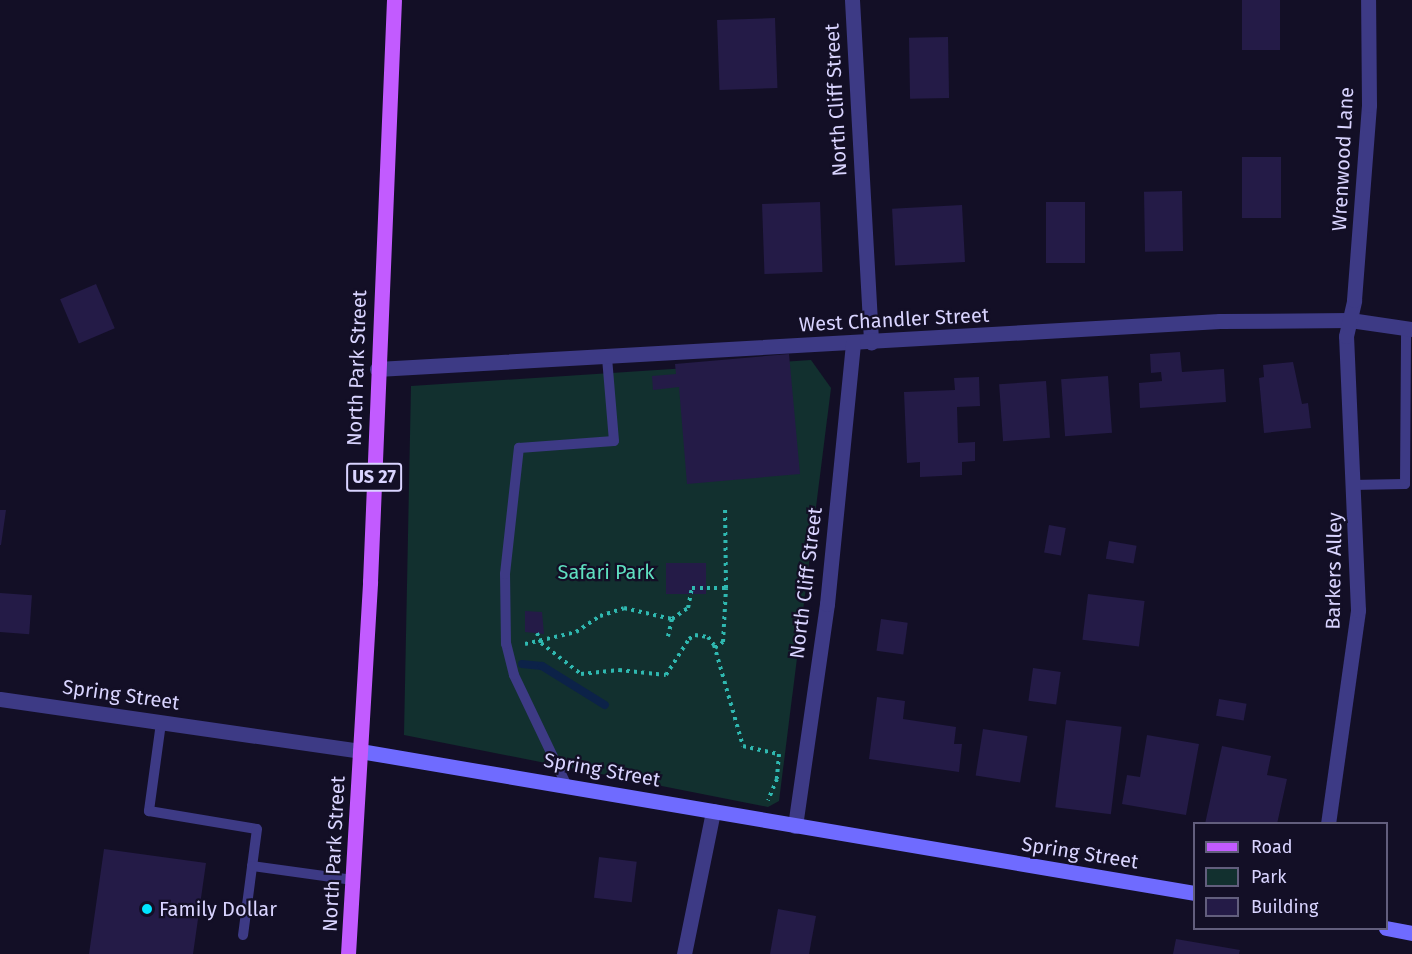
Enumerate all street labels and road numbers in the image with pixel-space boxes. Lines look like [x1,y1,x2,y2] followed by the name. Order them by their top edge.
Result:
[820,23,852,177] street label: North Cliff Street
[1327,86,1359,232] street label: Wrenwood Lane
[342,290,372,446] street label: North Park Street
[798,303,990,337] street label: West Chandler Street
[346,462,403,492] road number: US 27
[785,506,827,660] street label: North Cliff Street
[1321,512,1347,630] street label: Barkers Alley
[61,675,181,715] street label: Spring Street
[542,748,662,792] street label: Spring Street
[318,775,350,933] street label: North Park Street
[1020,832,1140,874] street label: Spring Street

